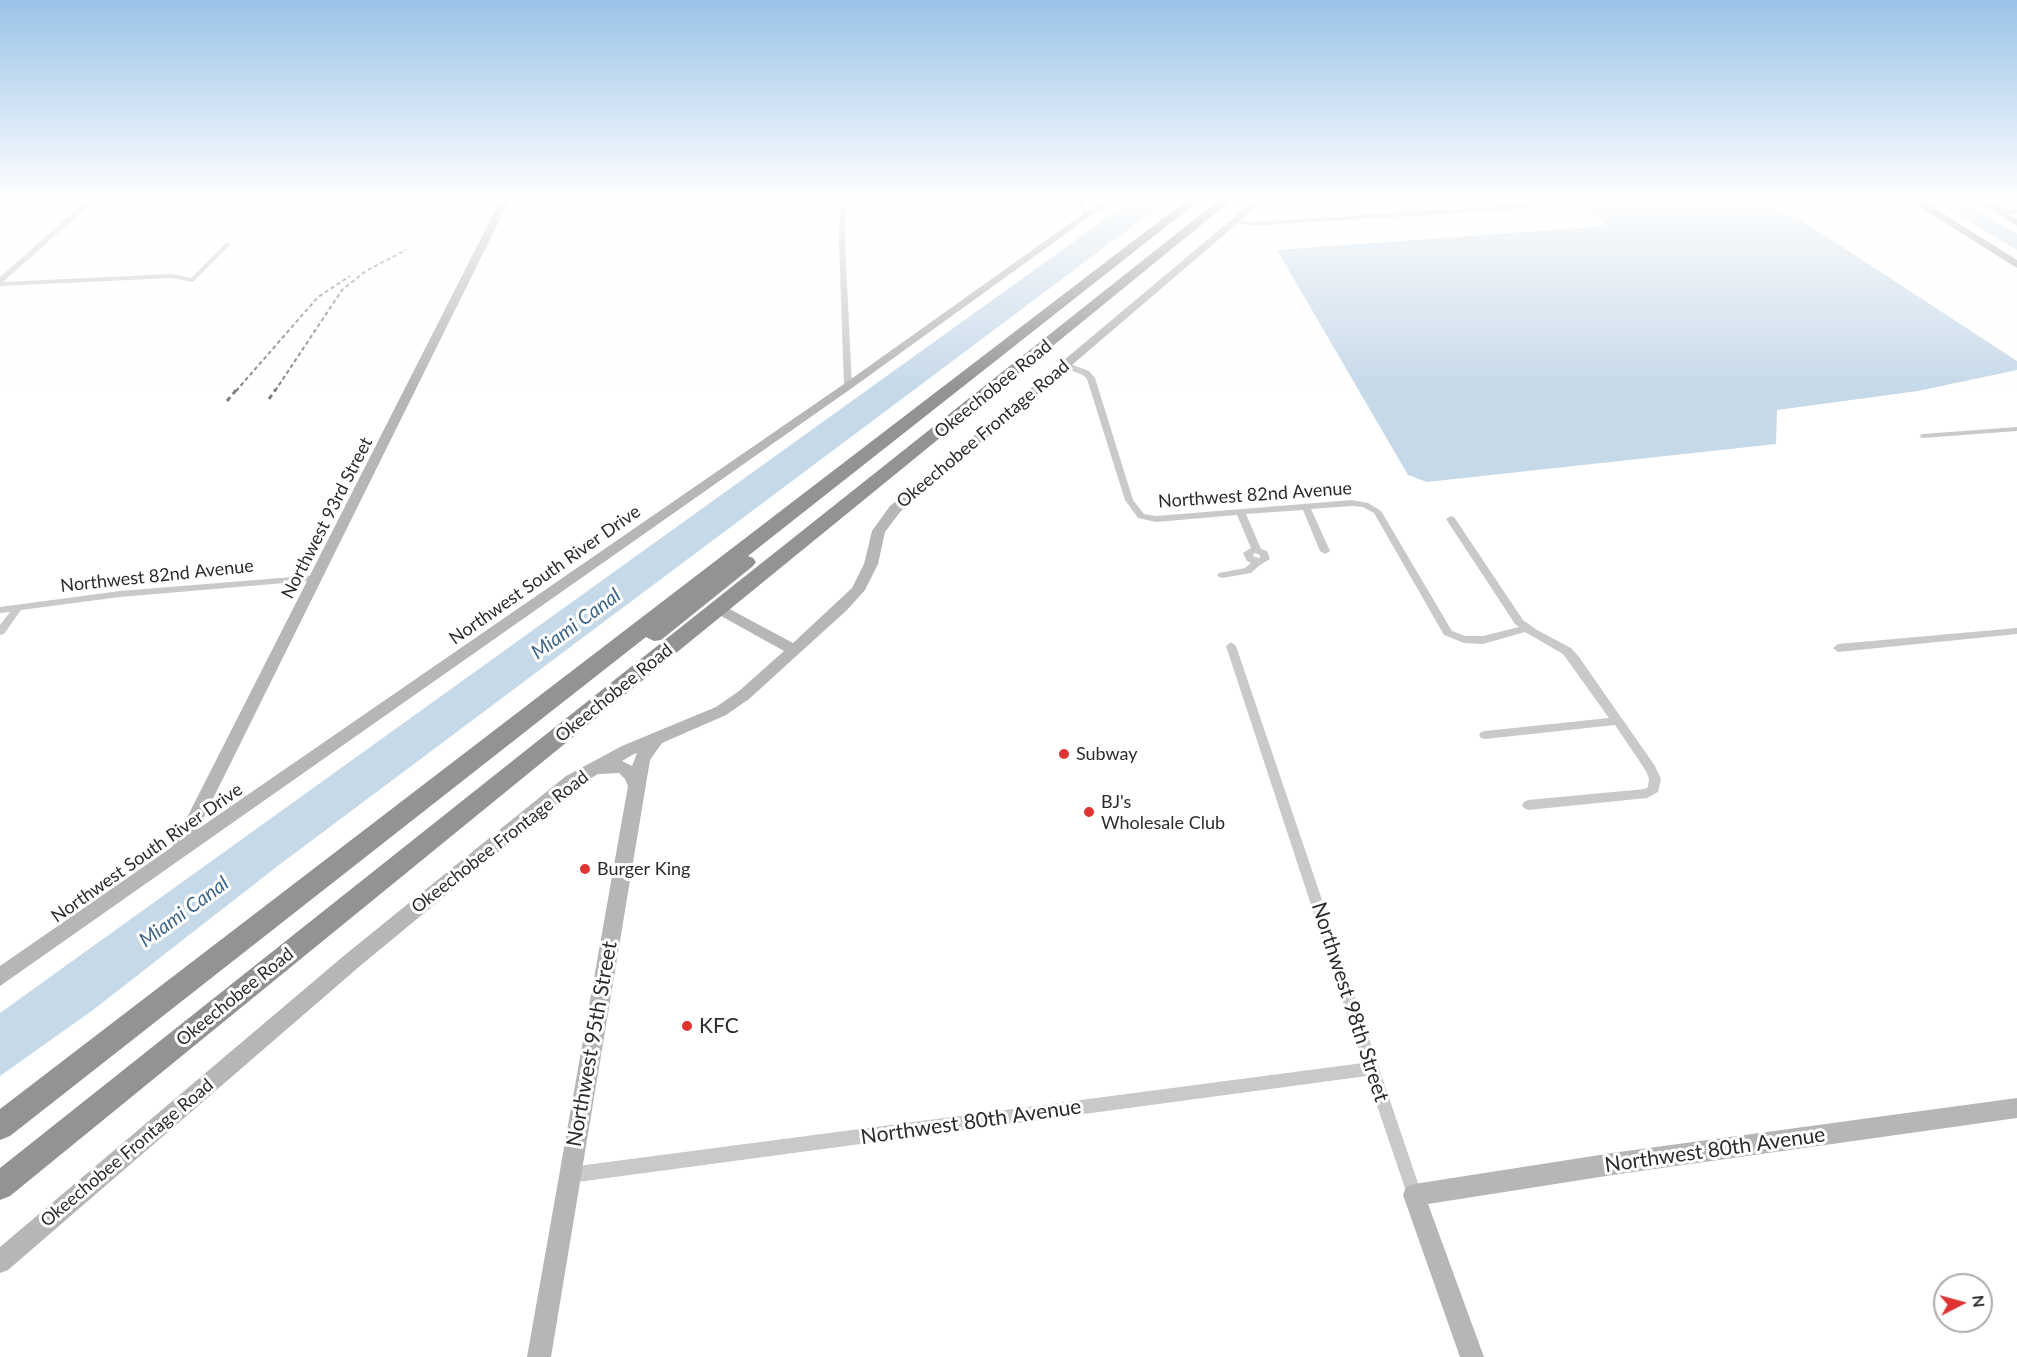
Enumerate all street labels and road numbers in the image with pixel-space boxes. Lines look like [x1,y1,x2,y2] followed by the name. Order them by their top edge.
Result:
[930,335,1056,443] street label: Okeechobee Road
[892,355,1074,513] street label: Okeechobee Frontage Road
[277,434,377,602] street label: Northwest 93rd Street
[1157,477,1353,513] street label: Northwest 82nd Avenue
[445,501,645,649] street label: Northwest South River Drive
[59,555,255,597] street label: Northwest 82nd Avenue
[551,639,677,747] street label: Okeechobee Road
[407,766,593,918] street label: Okeechobee Frontage Road
[47,779,247,927] street label: Northwest South River Drive
[1306,899,1394,1105] street label: Northwest 98th Street
[562,939,622,1149] street label: Northwest 95th Street
[172,943,298,1051] street label: Okeechobee Road
[36,1074,218,1232] street label: Okeechobee Frontage Road
[859,1094,1083,1150] street label: Northwest 80th Avenue
[1603,1122,1827,1178] street label: Northwest 80th Avenue

